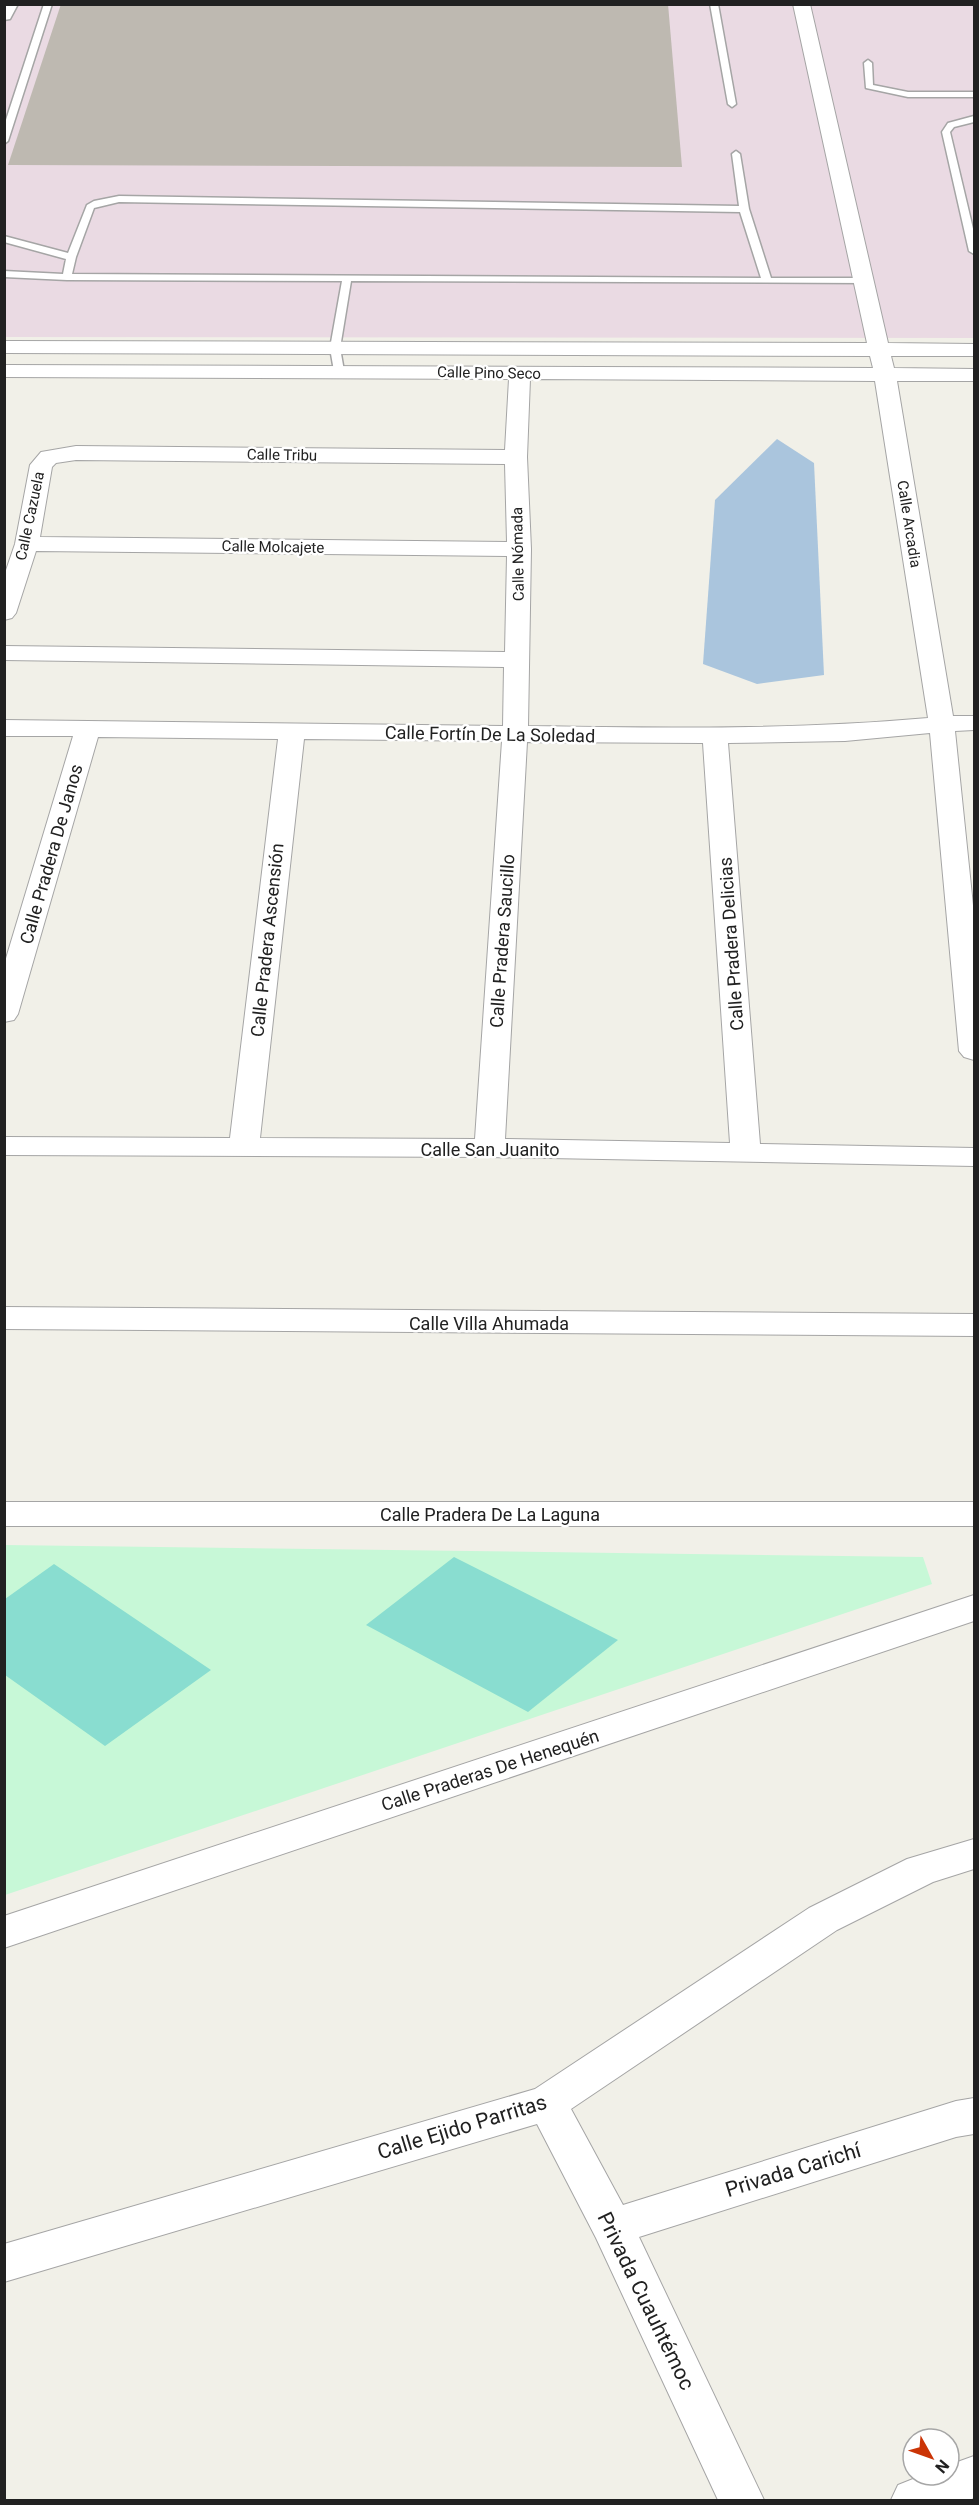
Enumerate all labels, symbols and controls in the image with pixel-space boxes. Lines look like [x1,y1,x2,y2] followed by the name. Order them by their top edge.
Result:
[437,363,541,383] street label: Calle Pino Seco
[247,445,317,465] street label: Calle Tribu
[12,470,48,562] street label: Calle Cazuela
[893,479,925,569] street label: Calle Arcadia
[508,507,528,601] street label: Calle Nómada
[222,537,324,557] street label: Calle Molcajete
[385,722,595,746] street label: Calle Fortín De La Soledad
[15,762,87,946] street label: Calle Pradera De Janos
[246,842,288,1038] street label: Calle Pradera Ascensión
[485,853,519,1029] street label: Calle Pradera Saucillo
[714,857,748,1031] street label: Calle Pradera Delicias
[420,1139,560,1160] street label: Calle San Juanito
[409,1313,569,1334] street label: Calle Villa Ahumada
[380,1504,600,1525] street label: Calle Pradera De La Laguna
[379,1725,601,1815] street label: Calle Praderas De Henequén
[374,2090,550,2164] street label: Calle Ejido Parritas
[722,2138,864,2202] street label: Privada Carichí
[593,2208,699,2394] street label: Privada Cuauhtémoc
[901,2427,961,2487] north arrow
[931,2456,953,2477] text: N

